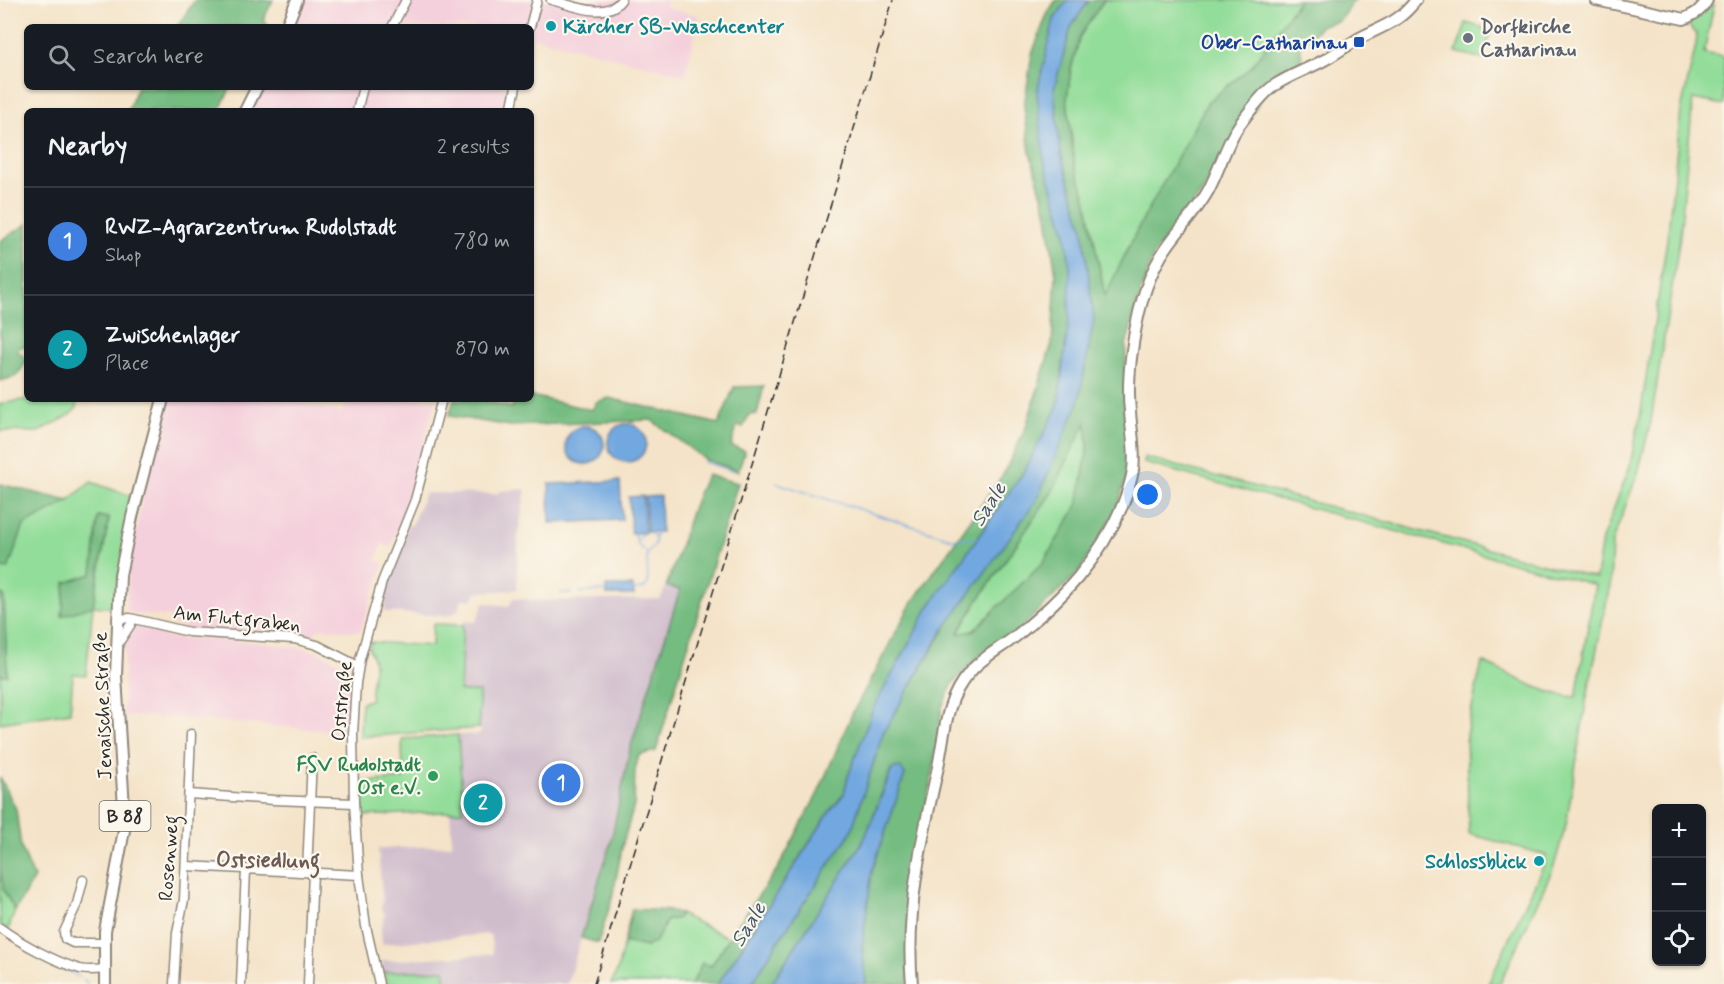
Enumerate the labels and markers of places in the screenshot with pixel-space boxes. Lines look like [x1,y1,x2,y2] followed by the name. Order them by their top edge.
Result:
[563,14,785,41] place label: Kärcher SB-Waschcenter
[1480,14,1576,64] place label: Dorfkirche Catharinau
[544,19,558,33] marker: Kärcher SB-Waschcenter
[1201,30,1347,57] place label: Ober-Catharinau
[1461,31,1475,45] marker: Dorfkirche Catharinau
[1352,35,1366,49] marker: Ober-Catharinau
[296,752,422,802] place label: FSV Rudolstadt Ost e.V.
[542,760,580,806] pin: 1
[426,769,440,783] marker: FSV Rudolstadt Ost e.V.
[464,780,502,826] pin: 2
[1425,849,1528,876] place label: Schlossblick
[1532,854,1546,868] marker: Schlossblick

